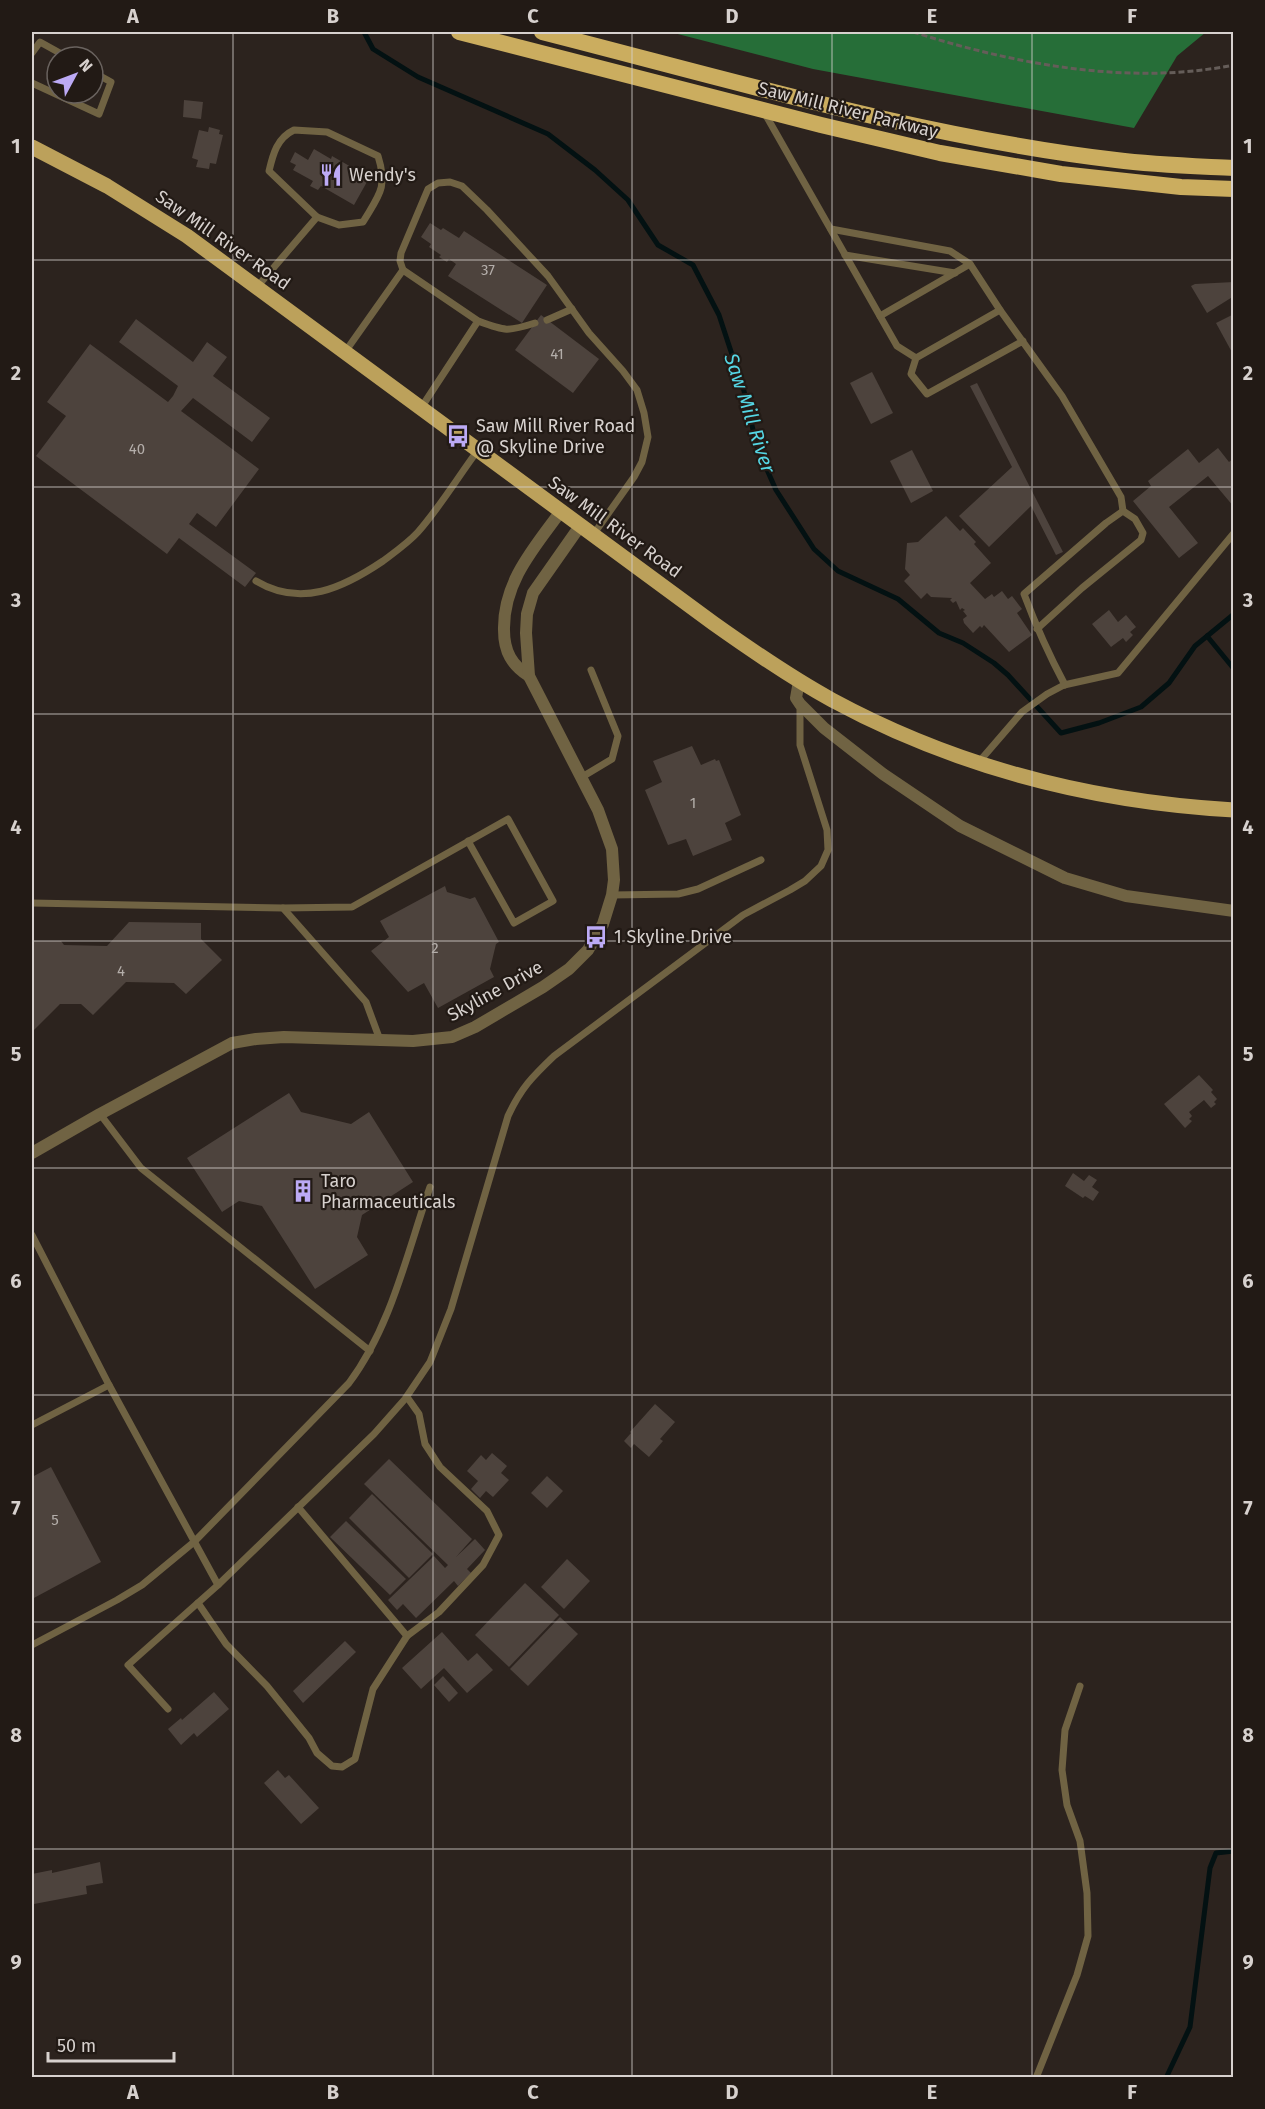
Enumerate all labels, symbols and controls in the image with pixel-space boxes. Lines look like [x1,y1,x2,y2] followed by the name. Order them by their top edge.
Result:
[126,4,140,28] text: A
[327,4,339,28] text: B
[527,4,539,28] text: C
[725,4,739,28] text: D
[927,4,937,28] text: E
[1127,4,1137,28] text: F
[45,45,105,105] north arrow
[75,55,97,76] text: N
[756,77,940,143] street label: Saw Mill River Parkway
[11,134,21,158] text: 1
[1243,134,1253,158] text: 1
[318,162,344,188] restaurant icon: Wendy's
[349,164,416,186] place label: Wendy's
[151,185,295,295] street label: Saw Mill River Road
[481,261,495,279] house number: 37
[550,345,564,363] house number: 41
[719,349,781,477] water label: Saw Mill River
[11,361,21,385] text: 2
[1243,361,1253,385] text: 2
[476,415,635,458] place label: Saw Mill River Road @ Skyline Drive
[445,423,471,449] bus stop icon: Saw Mill River Road @ Skyline Drive
[129,440,145,458] house number: 40
[544,471,686,583] street label: Saw Mill River Road
[10,588,21,612] text: 3
[1242,588,1253,612] text: 3
[690,794,696,812] house number: 1
[10,815,22,839] text: 4
[1242,815,1254,839] text: 4
[583,924,609,950] bus stop icon: 1 Skyline Drive
[614,926,732,948] place label: 1 Skyline Drive
[431,939,439,957] house number: 2
[443,956,547,1026] street label: Skyline Drive
[117,962,125,980] house number: 4
[11,1042,22,1066] text: 5
[1243,1042,1254,1066] text: 5
[321,1170,455,1213] place label: Taro Pharmaceuticals
[290,1178,316,1204] building icon: Taro Pharmaceuticals
[10,1269,22,1293] text: 6
[1242,1269,1254,1293] text: 6
[11,1496,21,1520] text: 7
[1243,1496,1253,1520] text: 7
[51,1511,59,1529] house number: 5
[10,1723,22,1747] text: 8
[1242,1723,1254,1747] text: 8
[10,1950,22,1974] text: 9
[1242,1950,1254,1974] text: 9
[48,2025,174,2063] scale bar
[57,2035,96,2057] text: 50 m
[126,2080,140,2104] text: A
[327,2080,339,2104] text: B
[527,2080,539,2104] text: C
[725,2080,739,2104] text: D
[927,2080,937,2104] text: E
[1127,2080,1137,2104] text: F

